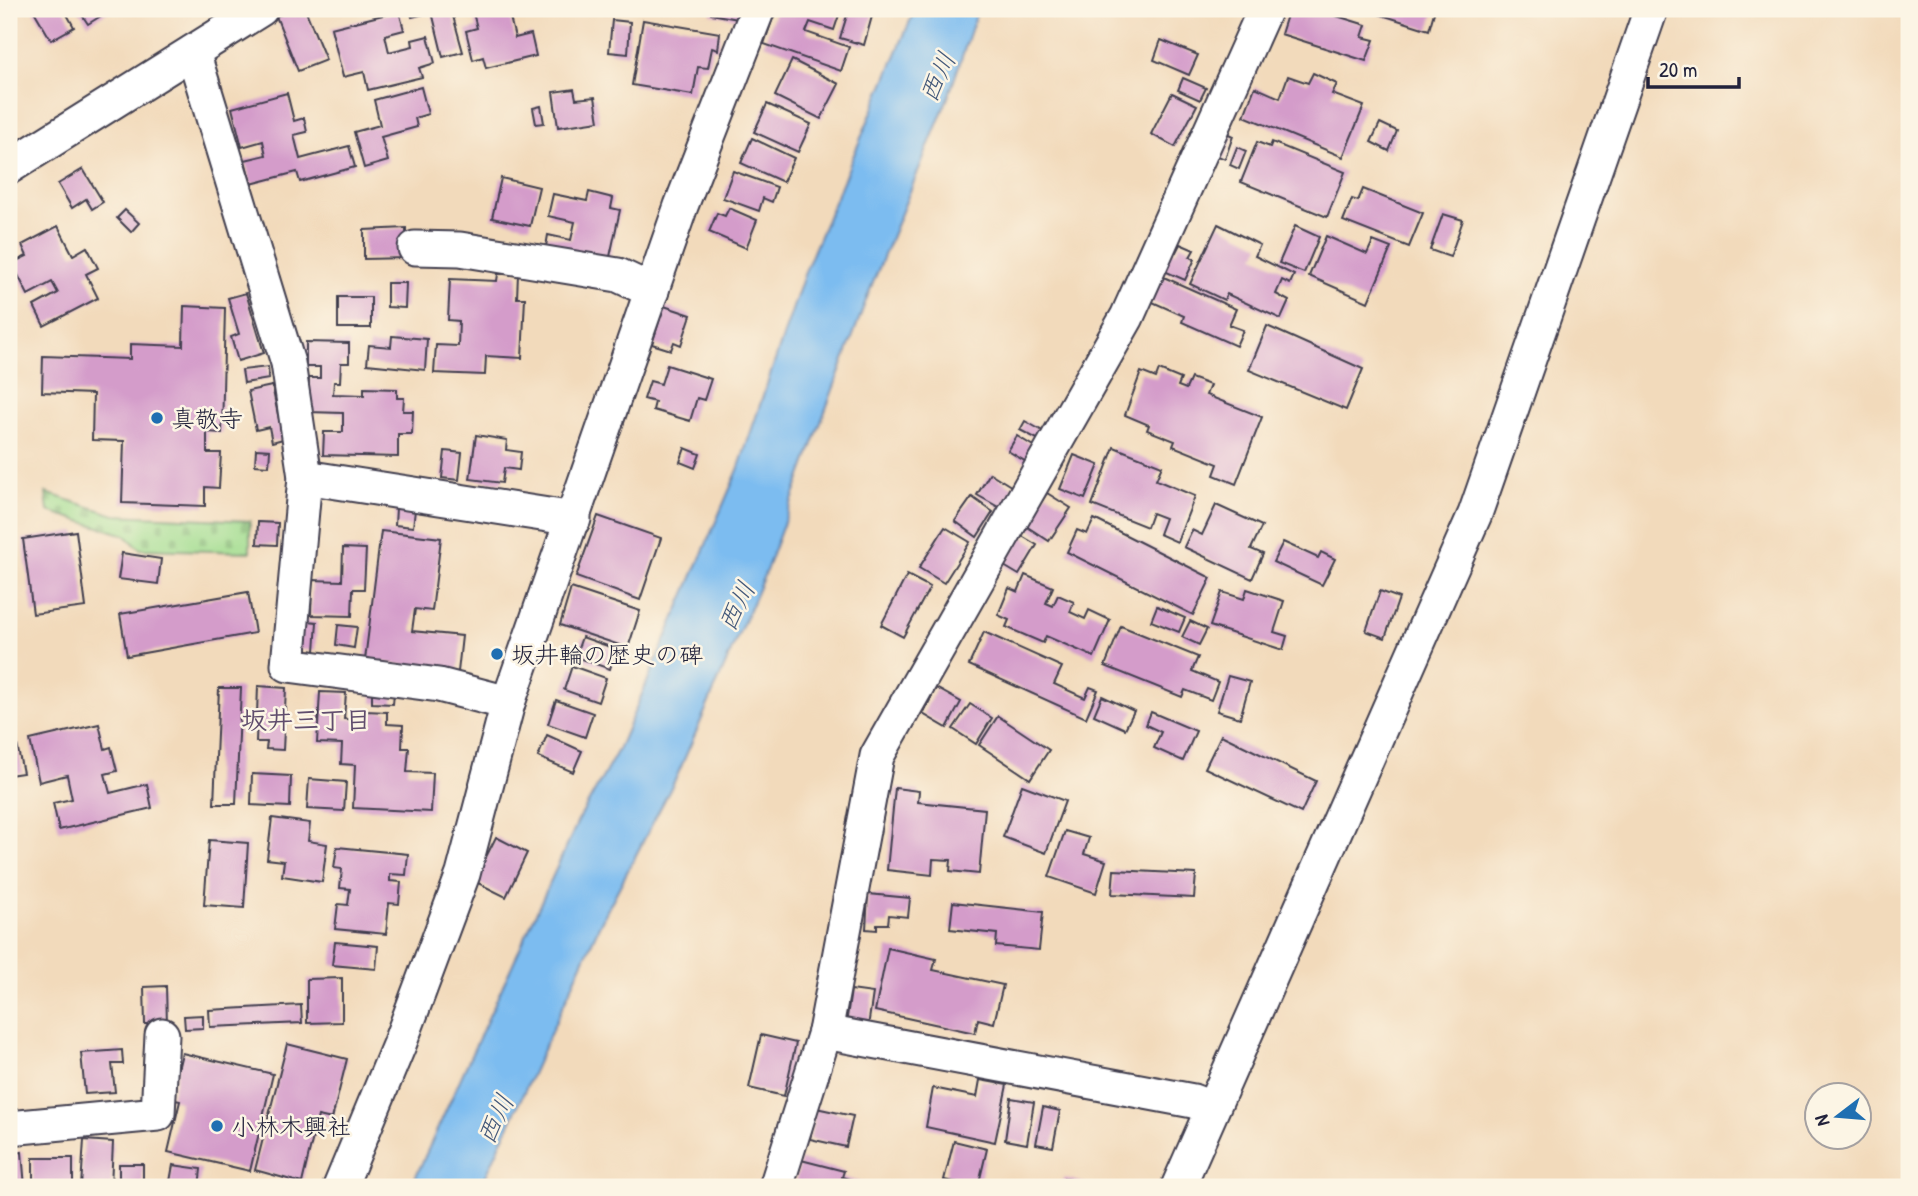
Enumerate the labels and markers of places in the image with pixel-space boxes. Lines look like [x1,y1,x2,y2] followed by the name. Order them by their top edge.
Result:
[171,402,243,434] place label: 真敬寺
[149,410,165,426] marker: 真敬寺
[511,638,703,670] place label: 坂井輪の歴史の碑
[489,646,505,662] marker: 坂井輪の歴史の碑
[231,1110,351,1142] place label: 小林木興社
[209,1118,225,1134] marker: 小林木興社

